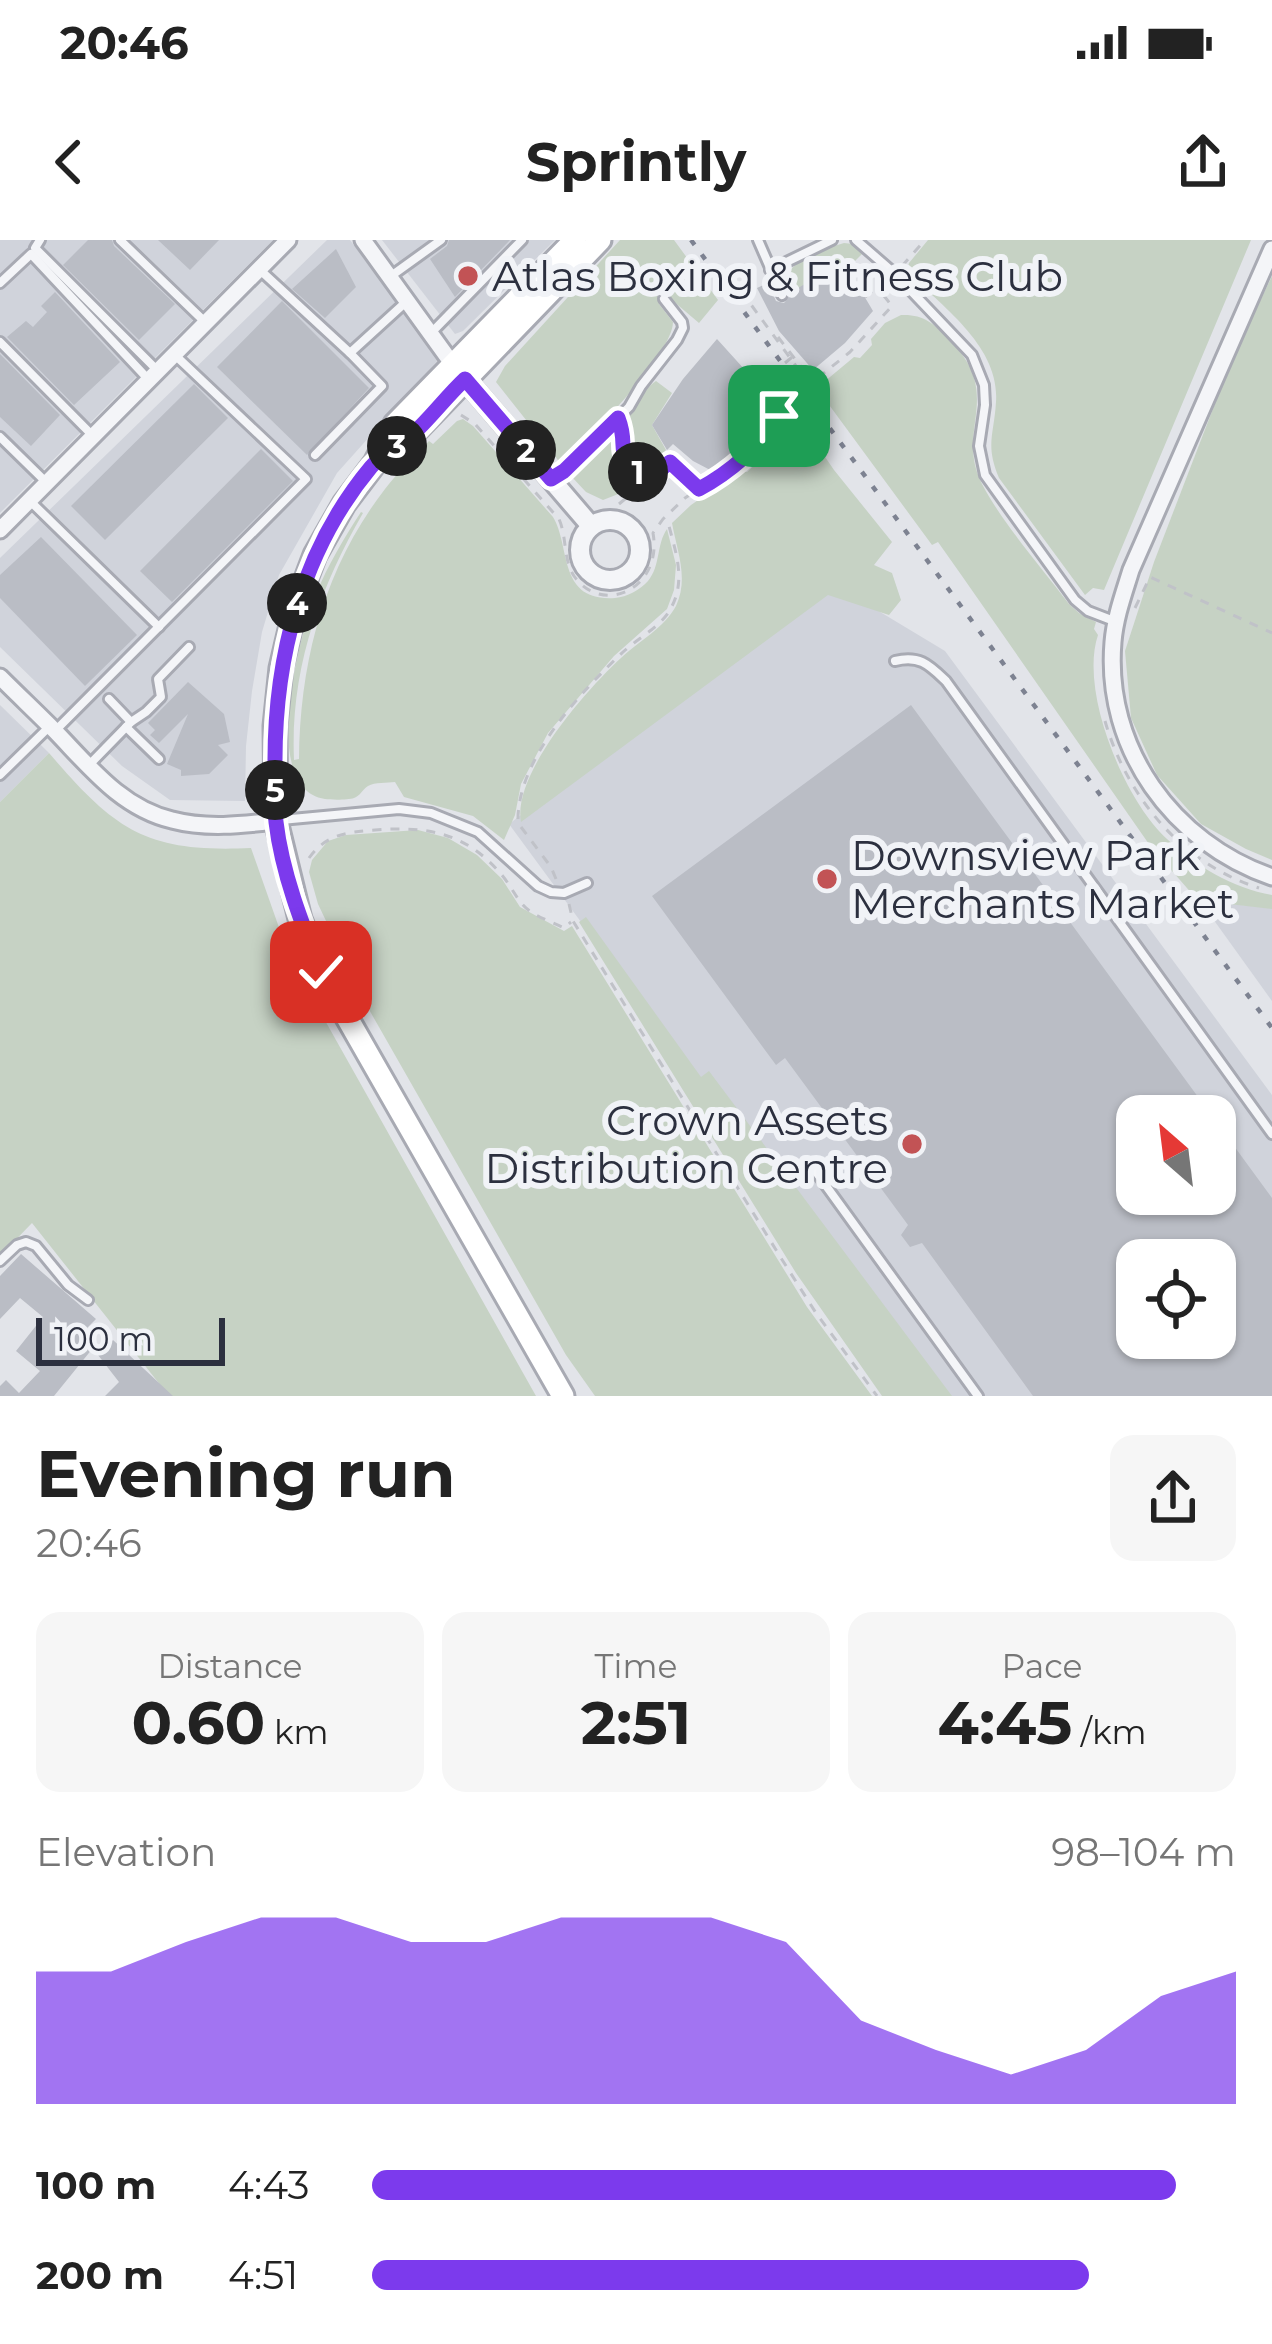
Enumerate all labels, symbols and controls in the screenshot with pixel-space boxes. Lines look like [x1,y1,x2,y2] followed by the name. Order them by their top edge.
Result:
[60,15,189,70] text: 20:46
[36,129,102,195] icon: back
[526,129,746,195] text: Sprintly
[1170,129,1236,195] icon: share
[492,250,1063,302] place label: Atlas Boxing & Fitness Club
[455,263,481,289] marker: Atlas Boxing & Fitness Club
[728,365,830,467] pin
[746,383,812,449] icon: arrive
[367,416,427,476] pin: 3
[496,420,556,480] pin: 2
[387,426,407,466] text: 3
[516,430,536,470] text: 2
[608,442,668,502] pin: 1
[632,452,644,492] text: 1
[267,573,327,633] pin: 4
[286,583,308,623] text: 4
[245,760,305,820] pin: 5
[265,770,285,810] text: 5
[851,829,1234,929] place label: Downsview Park Merchants Market
[814,866,840,892] marker: Downsview Park Merchants Market
[270,921,372,1023] pin
[288,939,354,1005] icon: check
[485,1094,888,1194] place label: Crown Assets Distribution Centre
[1116,1095,1236,1215] north arrow
[1116,1095,1236,1359] map controls
[899,1131,925,1157] marker: Crown Assets Distribution Centre
[1116,1239,1236,1359] button: locate
[36,1312,225,1365] scale bar
[54,1319,153,1359] text: 100 m
[36,1433,456,1514] text: Evening run
[1110,1435,1236,1561] button: share
[36,1519,142,1567] text: 20:46
[158,1646,302,1686] text: Distance
[595,1646,677,1686] text: Time
[1002,1646,1082,1686] text: Pace
[132,1686,265,1759] text: 0.60
[581,1686,691,1759] text: 2:51
[938,1686,1072,1759] text: 4:45
[265,1712,328,1752] text: km
[1072,1712,1146,1752] text: /km
[36,1828,216,1876] text: Elevation
[1051,1828,1236,1876] text: 98–104 m
[36,2161,156,2209] text: 100 m
[228,2161,309,2209] text: 4:43
[36,2251,164,2299] text: 200 m
[228,2251,298,2299] text: 4:51

